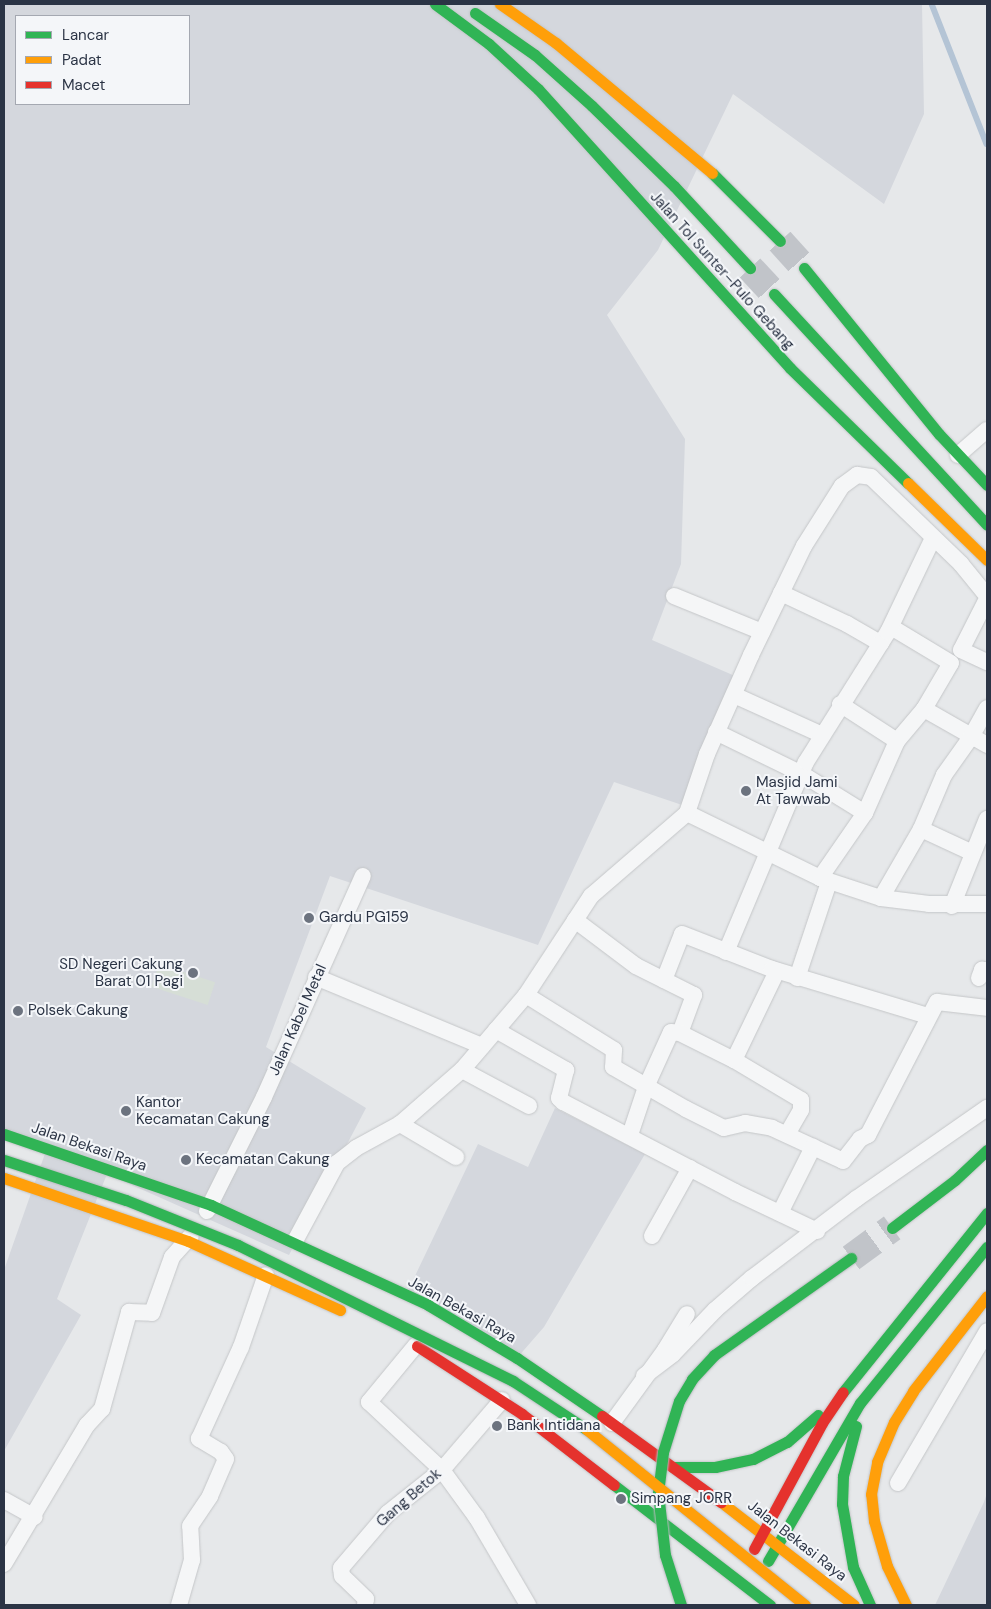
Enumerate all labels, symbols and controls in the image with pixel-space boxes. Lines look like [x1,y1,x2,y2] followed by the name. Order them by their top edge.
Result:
[15,15,190,105] legend
[62,25,109,45] text: Lancar
[62,50,102,70] text: Padat
[62,75,106,95] text: Macet
[646,188,798,354] street label: Jalan Tol Sunter–Pulo Gebang
[756,773,838,808] place label: Masjid Jami At Tawwab
[740,785,752,797] marker: Masjid Jami At Tawwab
[319,909,409,927] place label: Gardu PG159
[303,912,315,924] marker: Gardu PG159
[59,955,183,990] place label: SD Negeri Cakung Barat 01 Pagi
[265,962,331,1078] street label: Jalan Kabel Metal
[187,967,199,979] marker: SD Negeri Cakung Barat 01 Pagi
[28,1002,128,1020] place label: Polsek Cakung
[12,1005,24,1017] marker: Polsek Cakung
[136,1093,270,1128] place label: Kantor Kecamatan Cakung
[120,1105,132,1117] marker: Kantor Kecamatan Cakung
[29,1119,149,1175] street label: Jalan Bekasi Raya
[196,1151,330,1169] place label: Kecamatan Cakung
[180,1154,192,1166] marker: Kecamatan Cakung
[405,1273,519,1347] street label: Jalan Bekasi Raya
[507,1417,600,1435] place label: Bank Intidana
[491,1420,503,1432] marker: Bank Intidana
[373,1465,445,1531] street label: Gang Betok
[631,1490,732,1508] place label: Simpang JORR
[615,1493,627,1505] marker: Simpang JORR
[744,1497,850,1585] street label: Jalan Bekasi Raya

